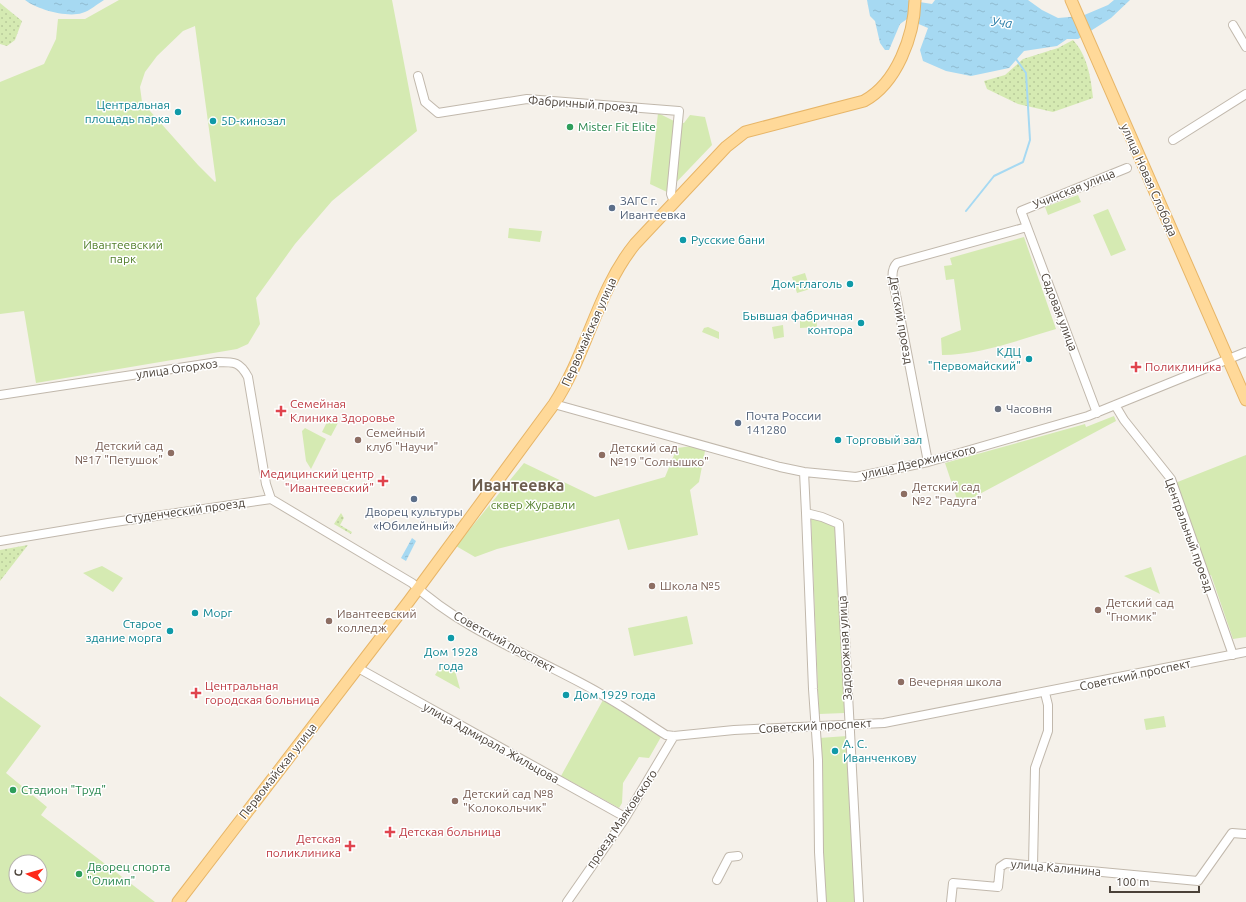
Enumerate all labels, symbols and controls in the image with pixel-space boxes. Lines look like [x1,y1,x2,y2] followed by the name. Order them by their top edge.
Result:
[990,14,1013,30] water label: Уча
[528,93,638,114] street label: Фабричный проезд
[85,98,170,125] place label: Центральная площадь парка
[173,107,183,117] marker: Центральная площадь парка
[221,114,286,127] place label: 5D-кинозал
[208,116,218,126] marker: 5D-кинозал
[578,120,656,133] place label: Mister Fit Elite
[1119,121,1180,238] street label: улица Новая Слобода
[565,122,575,132] marker: Mister Fit Elite
[1031,166,1117,211] street label: Учинская улица
[620,194,686,221] place label: ЗАГС г. Ивантеевка
[607,203,617,213] marker: ЗАГС г. Ивантеевка
[691,233,765,246] place label: Русские бани
[678,235,688,245] marker: Русские бани
[83,238,163,265] park label: Ивантеевский парк
[1039,271,1080,353] street label: Садовая улица
[559,275,618,388] street label: Первомайская улица
[887,275,916,365] street label: Детский проезд
[772,277,842,290] place label: Дом-глаголь
[845,279,855,289] marker: Дом-глаголь
[743,309,853,336] place label: Бывшая фабричная контора
[856,318,866,328] marker: Бывшая фабричная контора
[928,345,1022,372] place label: КДЦ "Первомайский"
[1024,354,1034,364] marker: КДЦ "Первомайский"
[135,356,219,381] street label: улица Огорхоз
[1145,360,1221,373] place label: Поликлиника
[1130,361,1142,373] marker: Поликлиника
[290,397,395,424] place label: Семейная Клиника Здоровье
[1006,402,1052,415] place label: Часовня
[993,404,1003,414] marker: Часовня
[275,405,287,417] marker: Семейная Клиника Здоровье
[746,409,821,436] place label: Почта России 141280
[733,418,743,428] marker: Почта России 141280
[366,426,438,453] place label: Семейный клуб "Научи"
[846,433,922,446] place label: Торговый зал
[353,435,363,445] marker: Семейный клуб "Научи"
[833,435,843,445] marker: Торговый зал
[75,439,163,466] place label: Детский сад №17 "Петушок"
[610,441,709,468] place label: Детский сад №19 "Солнышко"
[861,442,977,481] street label: улица Дзержинского
[166,448,176,458] marker: Детский сад №17 "Петушок"
[597,450,607,460] marker: Детский сад №19 "Солнышко"
[260,467,374,494] place label: Медицинский центр "Ивантеевский"
[377,475,389,487] marker: Медицинский центр "Ивантеевский"
[471,476,565,494] district label: Ивантеевка
[1163,476,1216,593] street label: Центральный проезд
[912,480,981,507] place label: Детский сад №2 "Радуга"
[899,489,909,499] marker: Детский сад №2 "Радуга"
[409,494,419,504] marker: Дворец культуры «Юбилейный»
[124,496,246,525] street label: Студенческий проезд
[491,498,575,511] park label: сквер Журавли
[365,505,463,532] place label: Дворец культуры «Юбилейный»
[660,579,721,592] place label: Школа №5
[647,581,657,591] marker: Школа №5
[835,595,854,701] street label: Задорожная улица
[1106,596,1174,623] place label: Детский сад "Гномик"
[1093,605,1103,615] marker: Детский сад "Гномик"
[203,606,232,619] place label: Морг
[337,607,417,634] place label: Ивантеевский колледж
[190,608,200,618] marker: Морг
[452,608,557,675] street label: Советский проспект
[324,616,334,626] marker: Ивантеевский колледж
[86,617,162,644] place label: Старое здание морга
[165,626,175,636] marker: Старое здание морга
[446,633,456,643] marker: Дом 1928 года
[424,645,478,672] place label: Дом 1928 года
[1078,656,1192,693] street label: Советский проспект
[909,675,1002,688] place label: Вечерняя школа
[896,677,906,687] marker: Вечерняя школа
[205,679,320,706] place label: Центральная городская больница
[190,687,202,699] marker: Центральная городская больница
[574,688,656,701] place label: Дом 1929 года
[561,690,571,700] marker: Дом 1929 года
[421,700,561,785] street label: улица Адмирала Жильцова
[758,716,873,735] street label: Советский проспект
[236,720,319,821] street label: Первомайская улица
[843,737,917,764] place label: А. С. Иванченкову
[830,746,840,756] marker: А. С. Иванченкову
[584,767,659,870] street label: проезд Маяковского
[21,783,106,796] place label: Стадион "Труд"
[8,785,18,795] marker: Стадион "Труд"
[463,787,554,814] place label: Детский сад №8 "Колокольчик"
[450,796,460,806] marker: Детский сад №8 "Колокольчик"
[399,825,501,838] place label: Детская больница
[384,826,396,838] marker: Детская больница
[266,832,341,859] place label: Детская поликлиника
[344,840,356,852] marker: Детская поликлиника
[8,854,48,894] north arrow
[1010,857,1102,878] street label: улица Калинина
[87,860,170,887] place label: Дворец спорта "Олимп"
[1110,868,1199,894] scale bar
[12,869,24,877] text: С
[74,869,84,879] marker: Дворец спорта "Олимп"
[1116,875,1149,888] text: 100 m

